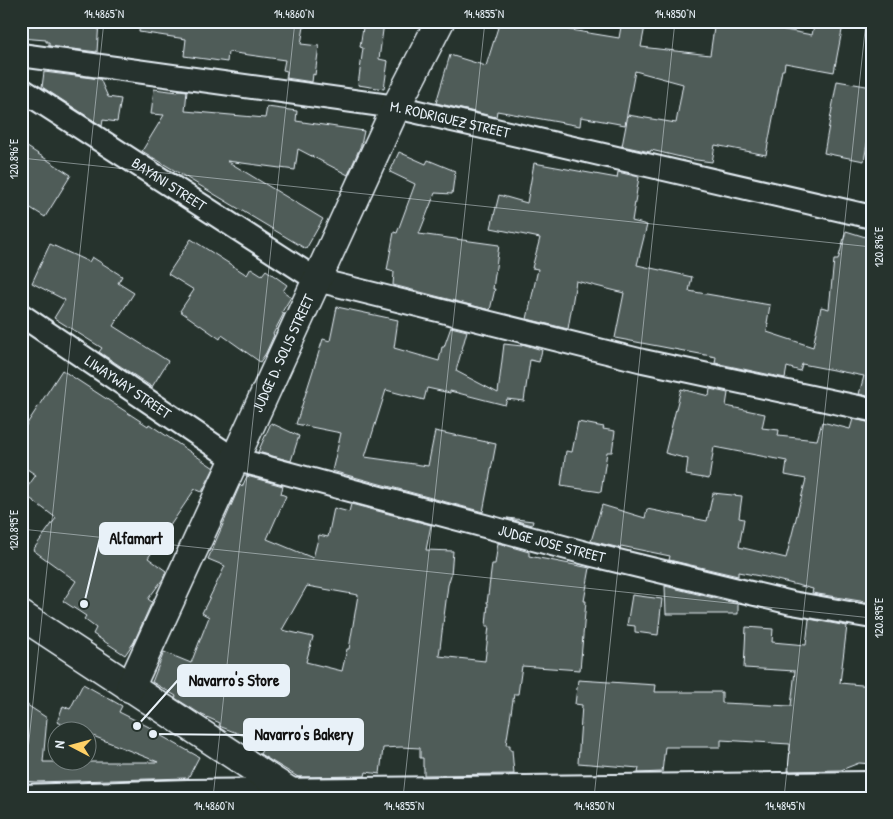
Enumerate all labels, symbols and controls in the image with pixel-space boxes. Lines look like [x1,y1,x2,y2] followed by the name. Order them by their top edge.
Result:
[84,5,124,22] text: 14.4865°N
[274,5,314,22] text: 14.4860°N
[464,5,504,22] text: 14.4855°N
[655,5,695,22] text: 14.4850°N
[389,95,513,143] street label: M. RODRIGUEZ STREET
[5,138,22,179] text: 120.896°E
[128,152,211,216] street label: BAYANI STREET
[870,226,887,267] text: 120.896°E
[247,290,319,416] street label: JUDGE D. SOLIS STREET
[81,350,176,424] street label: LIWAYWAY STREET
[5,509,22,550] text: 120.895°E
[496,519,609,568] street label: JUDGE JOSE STREET
[100,523,173,554] callout: Alfamart
[110,527,163,549] text: Alfamart
[870,597,887,638] text: 120.895°E
[178,665,289,696] callout: Navarro's Store
[189,669,280,691] text: Navarro's Store
[244,719,363,750] callout: Navarro's Bakery
[48,722,98,772] north arrow
[254,723,354,746] text: Navarro's Bakery
[49,739,68,749] text: N
[194,797,234,814] text: 14.4860°N
[384,797,424,814] text: 14.4855°N
[574,797,614,814] text: 14.4850°N
[765,797,805,814] text: 14.4845°N

